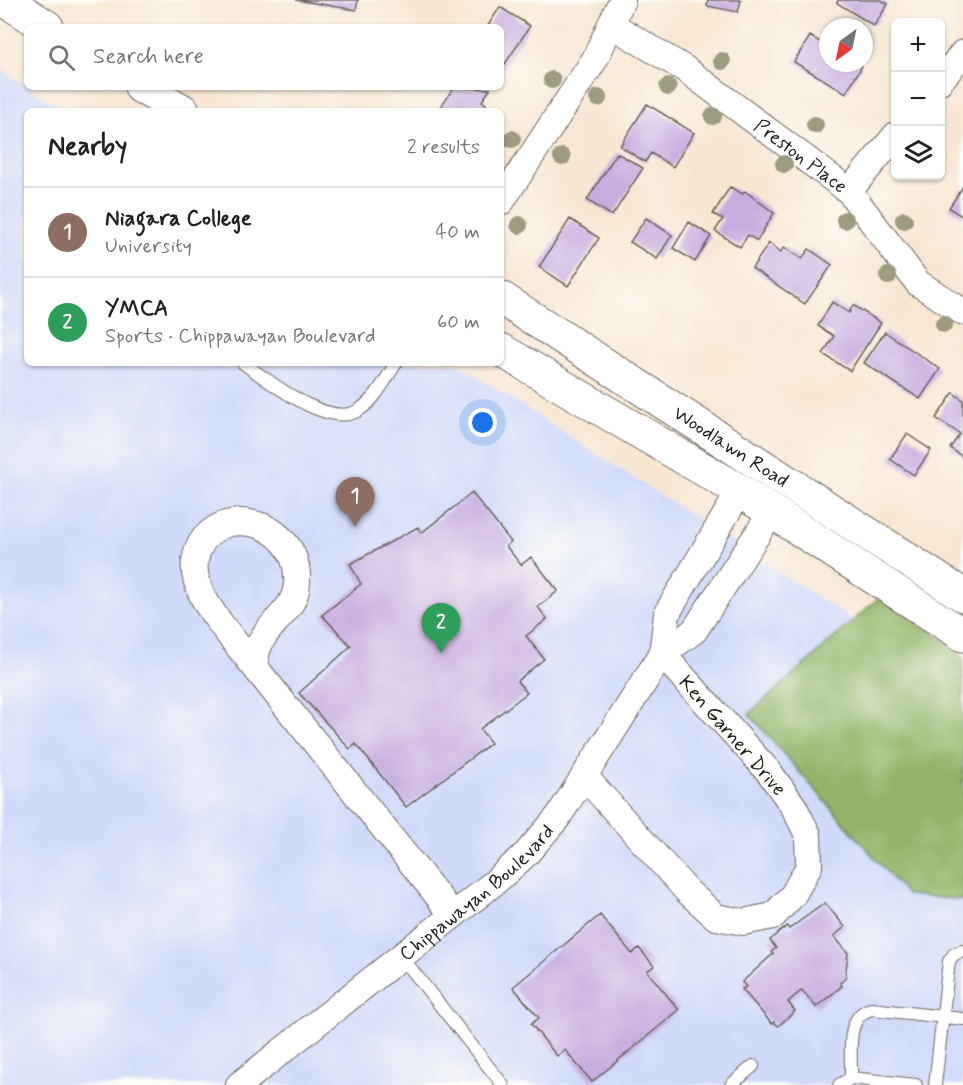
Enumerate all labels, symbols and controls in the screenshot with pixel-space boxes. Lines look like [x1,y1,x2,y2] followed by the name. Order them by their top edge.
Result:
[819,18,873,72] north arrow
[891,18,945,180] map controls
[891,18,945,72] button: +
[24,24,504,90] search box
[45,41,78,74] icon: search
[93,43,204,71] text: Search here
[891,72,945,126] button: −
[748,113,852,200] street label: Preston Place
[891,126,945,180] button: layers
[48,130,127,164] text: Nearby
[407,134,480,161] text: 2 results
[105,205,252,233] text: Niagara College
[63,219,72,246] text: 1
[436,219,480,246] text: 40 m
[105,233,192,260] text: University
[105,295,168,323] text: YMCA
[63,309,72,336] text: 2
[437,309,480,336] text: 60 m
[105,323,375,350] text: Sports · Chippawayan Boulevard
[668,400,794,495] street label: Woodlawn Road
[468,408,497,437] your location
[336,478,374,527] pin: 1
[422,604,460,653] pin: 2
[672,670,792,802] street label: Ken Garner Drive
[394,819,561,968] street label: Chippawayan Boulevard

